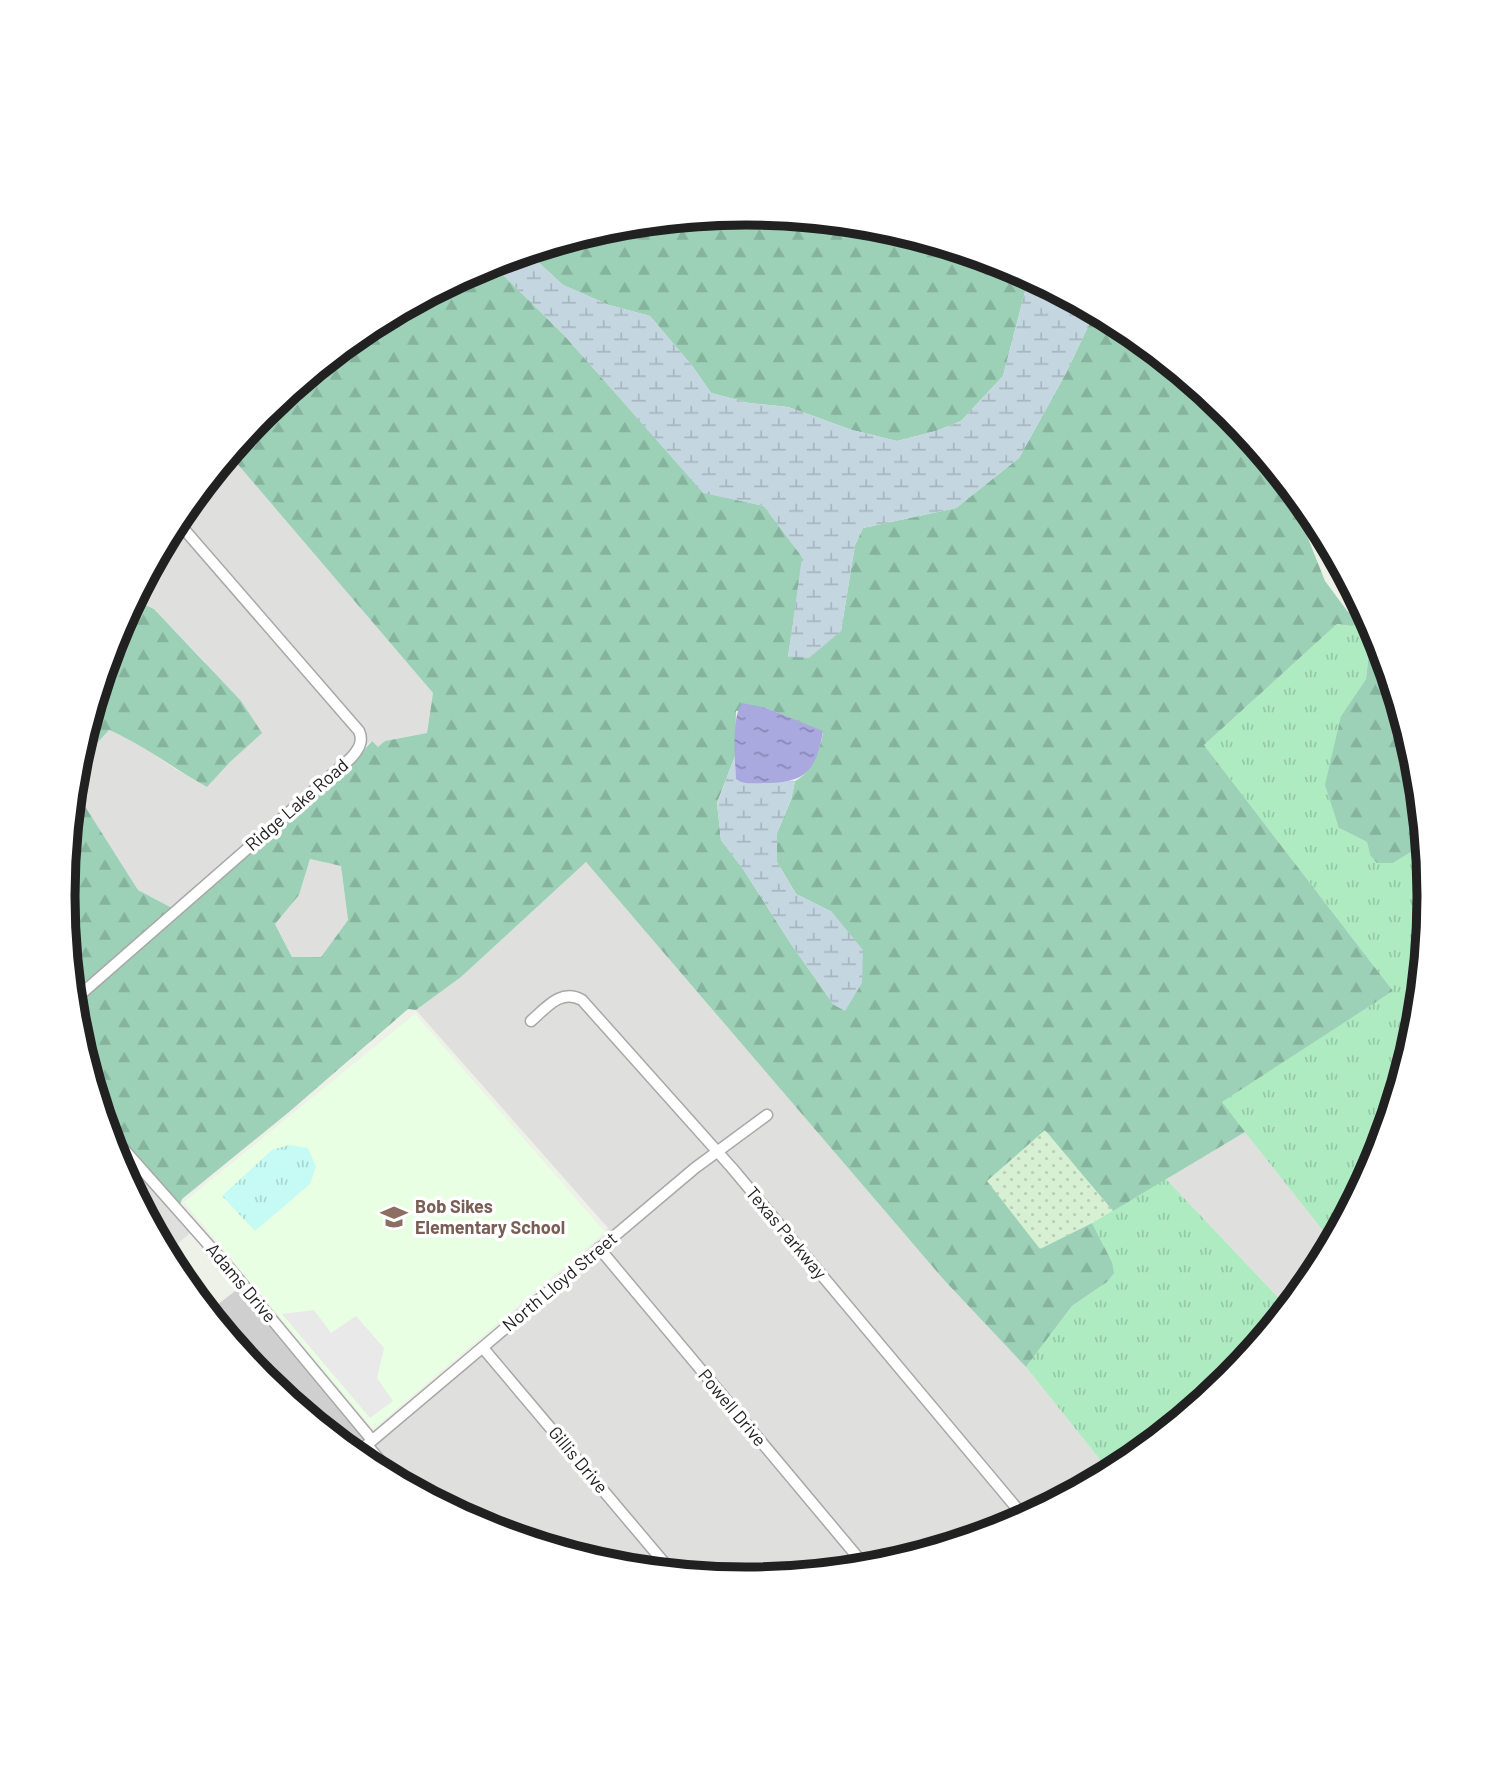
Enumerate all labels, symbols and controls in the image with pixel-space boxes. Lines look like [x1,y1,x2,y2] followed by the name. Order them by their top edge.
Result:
[240,754,352,855] street label: Ridge Lake Road
[742,1182,832,1283] street label: Texas Parkway
[415,1195,565,1238] place label: Bob Sikes Elementary School
[379,1202,409,1232] school or university icon: Bob Sikes Elementary School
[498,1227,621,1336] street label: North Lloyd Street
[202,1238,281,1327] street label: Adams Drive
[694,1364,771,1450] street label: Powell Drive
[544,1421,613,1497] street label: Gillis Drive

